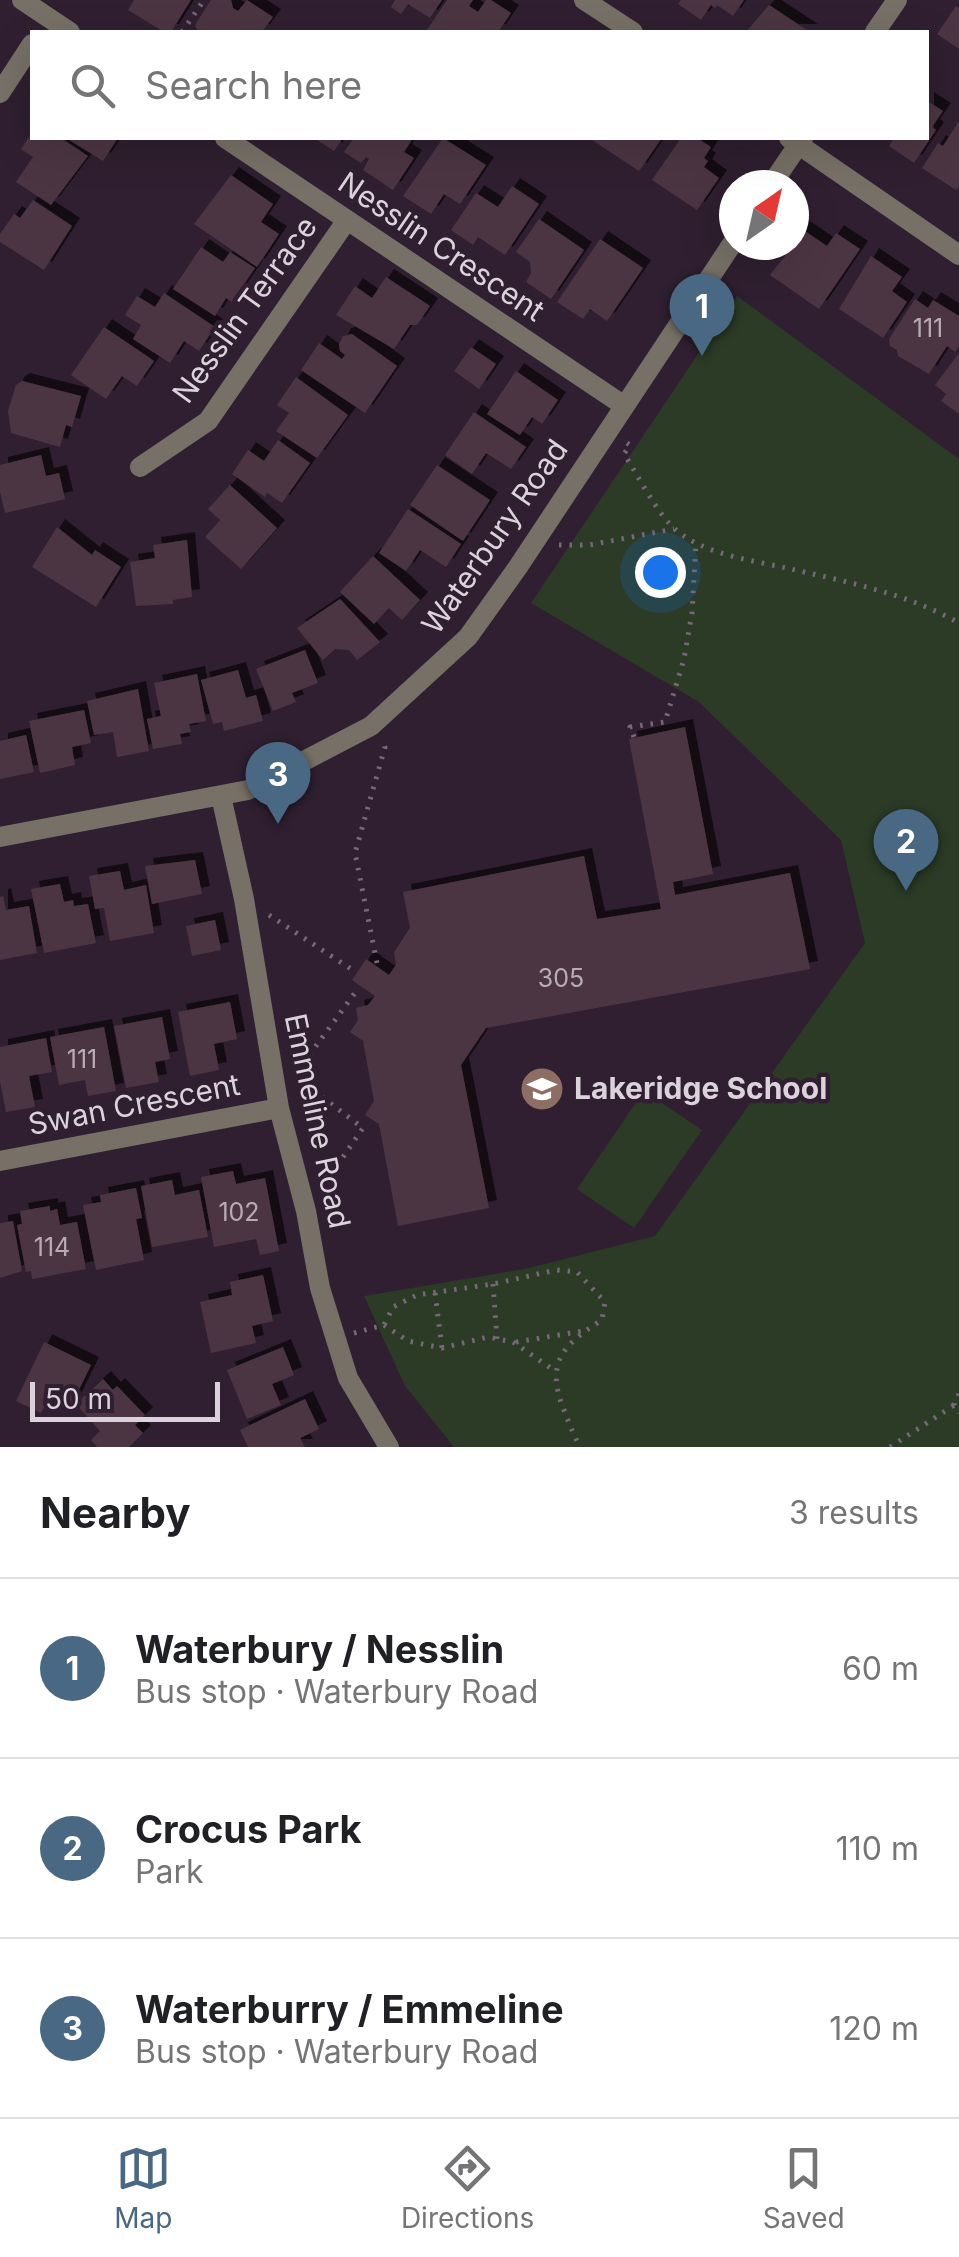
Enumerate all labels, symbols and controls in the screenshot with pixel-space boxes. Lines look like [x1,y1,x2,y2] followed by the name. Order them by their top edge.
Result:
[30,30,929,140] search box
[65,58,120,113] icon: search
[145,62,362,108] text: Search here
[332,164,552,328] street label: Nesslin Crescent
[719,170,809,260] north arrow
[165,209,324,410] street label: Nesslin Terrace
[670,274,734,356] pin: 1
[913,313,943,343] house number: 111
[414,432,575,641] street label: Waterbury Road
[635,547,686,598] your location
[246,742,310,824] pin: 3
[874,808,938,891] pin: 2
[538,963,584,993] house number: 305
[278,1010,358,1231] street label: Emmeline Road
[67,1044,97,1074] house number: 111
[25,1066,243,1142] street label: Swan Crescent
[519,1066,565,1112] school or university icon: Lakeridge School
[574,1070,827,1106] place label: Lakeridge School
[218,1197,260,1227] house number: 102
[34,1232,70,1262] house number: 114
[30,1377,220,1422] scale bar
[45,1382,112,1416] text: 50 m
[40,1487,191,1538] text: Nearby
[789,1493,919,1532] text: 3 results
[135,1626,504,1672] text: Waterbury / Nesslin
[66,1649,79,1688] text: 1
[842,1649,919,1688] text: 60 m
[135,1672,538,1711] text: Bus stop · Waterbury Road
[135,1806,362,1852] text: Crocus Park
[62,1829,83,1868] text: 2
[836,1829,919,1868] text: 110 m
[135,1852,204,1891] text: Park
[135,1986,564,2032] text: Waterburry / Emmeline
[62,2009,83,2048] text: 3
[829,2009,919,2048] text: 120 m
[135,2032,538,2071] text: Bus stop · Waterbury Road
[114,2141,172,2235] tab: Map
[401,2141,534,2235] tab: Directions
[763,2141,845,2235] tab: Saved

